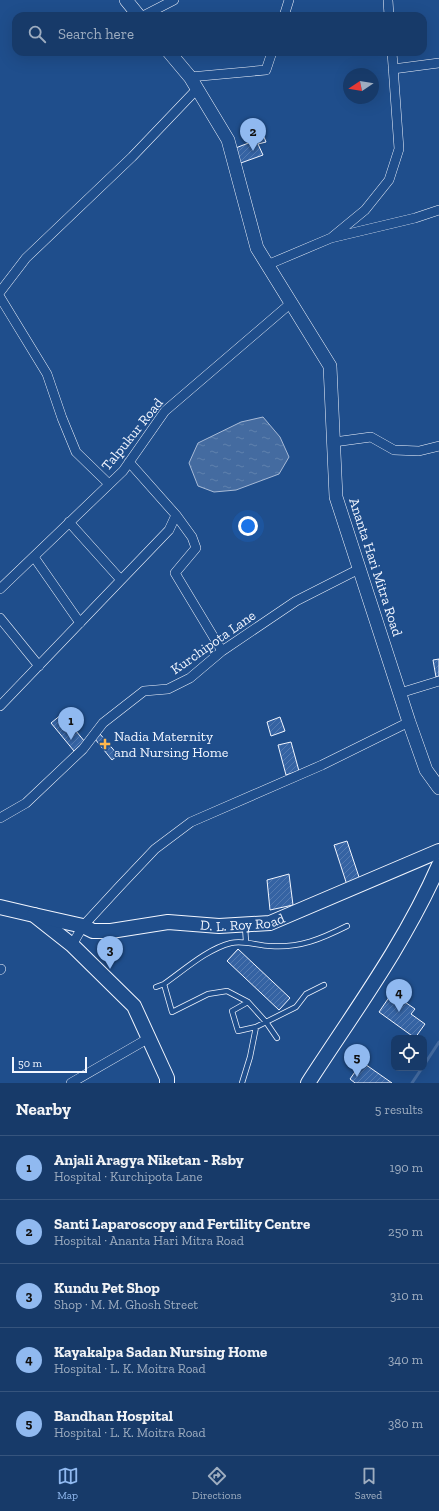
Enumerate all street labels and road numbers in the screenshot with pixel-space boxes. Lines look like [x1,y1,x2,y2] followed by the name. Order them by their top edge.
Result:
[98,394,167,474] street label: Talpukur Road
[345,496,406,639] street label: Ananta Hari Mitra Road
[168,607,259,678] street label: Kurchipota Lane
[200,910,288,935] street label: D. L. Roy Road

